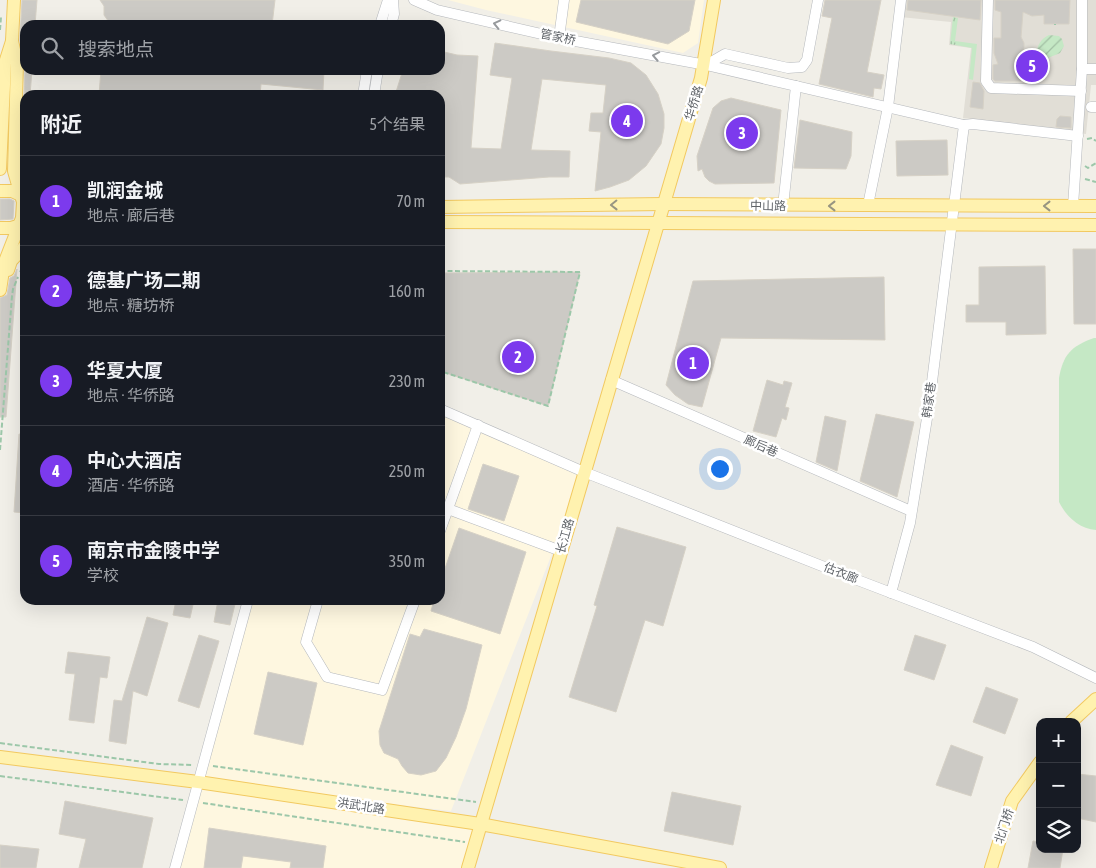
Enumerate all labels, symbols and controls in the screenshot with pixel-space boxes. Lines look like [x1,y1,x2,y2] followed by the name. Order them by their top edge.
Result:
[492,19,501,30] one-way arrow
[20,20,445,75] search box
[539,26,577,48] street label: 管家桥
[38,34,66,62] icon: search
[78,38,154,60] text: 搜索地点
[1016,47,1048,85] pin: 5
[652,51,660,62] one-way arrow
[682,84,706,122] street label: 华侨路
[611,102,643,140] pin: 4
[40,112,82,136] text: 附近
[726,114,758,152] pin: 3
[369,115,425,133] text: 5个结果
[87,179,163,201] text: 凯润金城
[52,192,60,210] text: 1
[396,192,425,210] text: 70 m
[750,199,786,213] street label: 中山路
[610,200,618,210] one-way arrow
[828,201,836,211] one-way arrow
[1043,201,1051,211] one-way arrow
[87,206,175,224] text: 地点 · 廊后巷
[87,269,201,291] text: 德基广场二期
[52,282,60,300] text: 2
[389,282,425,300] text: 160 m
[87,296,175,314] text: 地点 · 糖坊桥
[502,338,534,376] pin: 2
[677,344,709,382] pin: 1
[87,359,163,381] text: 华夏大厦
[52,372,60,390] text: 3
[389,372,425,390] text: 230 m
[920,381,938,419] street label: 韩家巷
[87,386,175,404] text: 地点 · 华侨路
[742,432,780,460] street label: 廊后巷
[87,449,182,471] text: 中心大酒店
[707,456,733,482] your location
[52,462,60,480] text: 4
[389,462,425,480] text: 250 m
[87,476,175,494] text: 酒店 · 华侨路
[553,517,577,555] street label: 长江路
[87,539,220,561] text: 南京市金陵中学
[52,552,60,570] text: 5
[389,552,425,570] text: 350 m
[822,560,860,586] street label: 估衣廊
[87,566,119,584] text: 学校
[1036,718,1081,853] map controls
[1036,718,1081,763] button: +
[1036,763,1081,808] button: −
[336,795,386,817] street label: 洪武北路
[992,807,1016,845] street label: 北门桥
[1036,808,1081,853] button: layers

